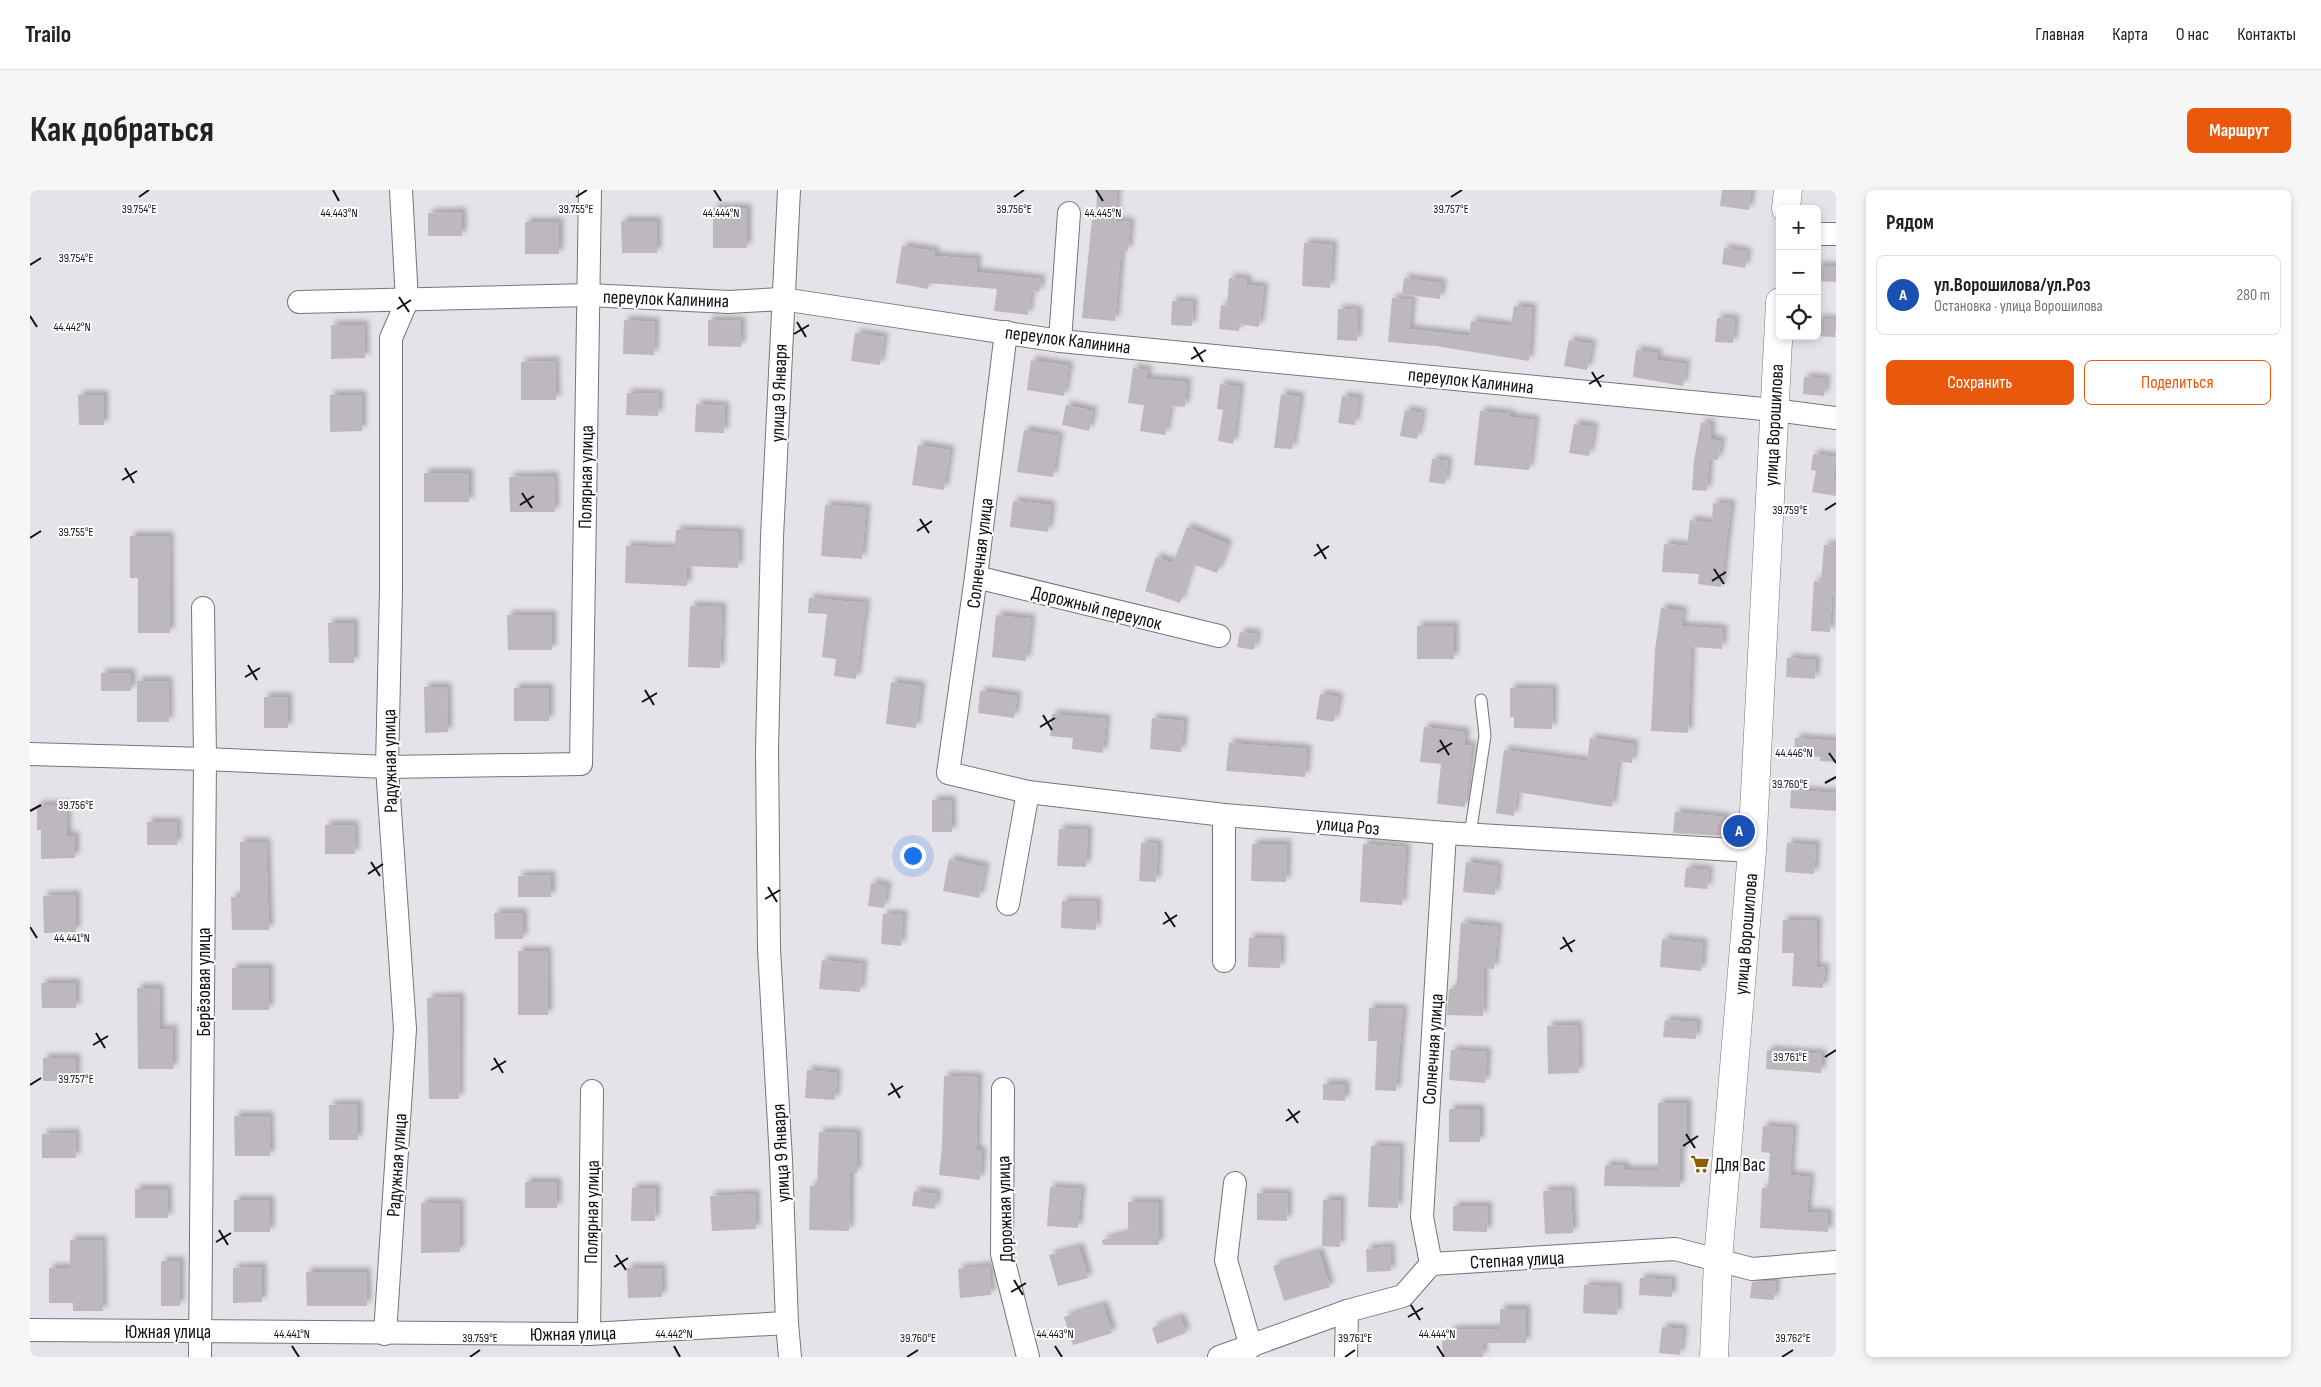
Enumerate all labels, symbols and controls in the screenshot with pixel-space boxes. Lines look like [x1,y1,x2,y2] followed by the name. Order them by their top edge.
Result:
[25,20,71,49] text: Trailo
[2035,24,2084,45] text: Главная
[2112,24,2148,45] text: Карта
[2176,24,2209,45] text: О нас
[2237,24,2296,45] text: Контакты
[2187,108,2291,153] button: Маршрут
[30,109,214,152] text: Как добраться
[122,202,156,217] text: 39.754°E
[559,202,593,217] text: 39.755°E
[996,202,1032,217] text: 39.756°E
[1433,202,1469,217] text: 39.757°E
[1776,205,1821,340] map controls
[1776,205,1821,250] button: +
[320,206,358,221] text: 44.443°N
[703,206,739,221] text: 44.444°N
[1085,206,1121,221] text: 44.445°N
[1886,210,1934,235] text: Рядом
[1776,250,1821,295] button: −
[59,251,93,266] text: 39.754°E
[1934,274,2091,297] text: ул.Ворошилова/ул.Роз
[602,286,729,313] street label: переулок Калинина
[1899,286,1907,305] text: A
[2236,286,2270,305] text: 280 m
[1776,295,1821,340] button: locate
[1934,297,2103,316] text: Остановка · улица Ворошилова
[53,320,91,335] text: 44.442°N
[1004,321,1132,360] street label: переулок Калинина
[766,343,793,443] street label: улица 9 Января
[1886,360,2074,405] button: Сохранить
[2084,360,2271,405] button: Поделиться
[1407,363,1535,400] street label: переулок Калинина
[1760,363,1789,487] street label: улица Ворошилова
[574,425,599,529] street label: Полярная улица
[962,497,999,610] street label: Солнечная улица
[1772,503,1808,518] text: 39.759°E
[59,525,93,540] text: 39.755°E
[1029,581,1165,636] street label: Дорожный переулок
[378,709,403,813] street label: Радужная улица
[1775,746,1813,761] text: 44.446°N
[1772,777,1808,792] text: 39.760°E
[58,798,94,813] text: 39.756°E
[1315,812,1381,841] street label: улица Роз
[1723,812,1755,850] pin: A
[900,843,926,869] your location
[1730,872,1763,996] street label: улица Ворошилова
[193,927,216,1037] street label: Берёзовая улица
[54,931,90,946] text: 44.441°N
[1418,993,1449,1105] street label: Солнечная улица
[1773,1050,1807,1065] text: 39.761°E
[58,1072,94,1087] text: 39.757°E
[767,1103,796,1203] street label: улица 9 Января
[382,1112,413,1218] street label: Радужная улица
[1689,1153,1711,1175] supermarket icon: Для Вас
[1715,1154,1766,1177] place label: Для Вас
[992,1155,1019,1263] street label: Дорожная улица
[580,1160,605,1264] street label: Полярная улица
[1469,1247,1565,1274] street label: Степная улица
[125,1321,211,1344] street label: Южная улица
[530,1322,616,1347] street label: Южная улица
[274,1327,310,1342] text: 44.441°N
[655,1327,693,1342] text: 44.442°N
[1036,1327,1074,1342] text: 44.443°N
[1419,1327,1455,1342] text: 44.444°N
[462,1331,498,1346] text: 39.759°E
[900,1331,936,1346] text: 39.760°E
[1338,1331,1372,1346] text: 39.761°E
[1775,1331,1811,1346] text: 39.762°E

